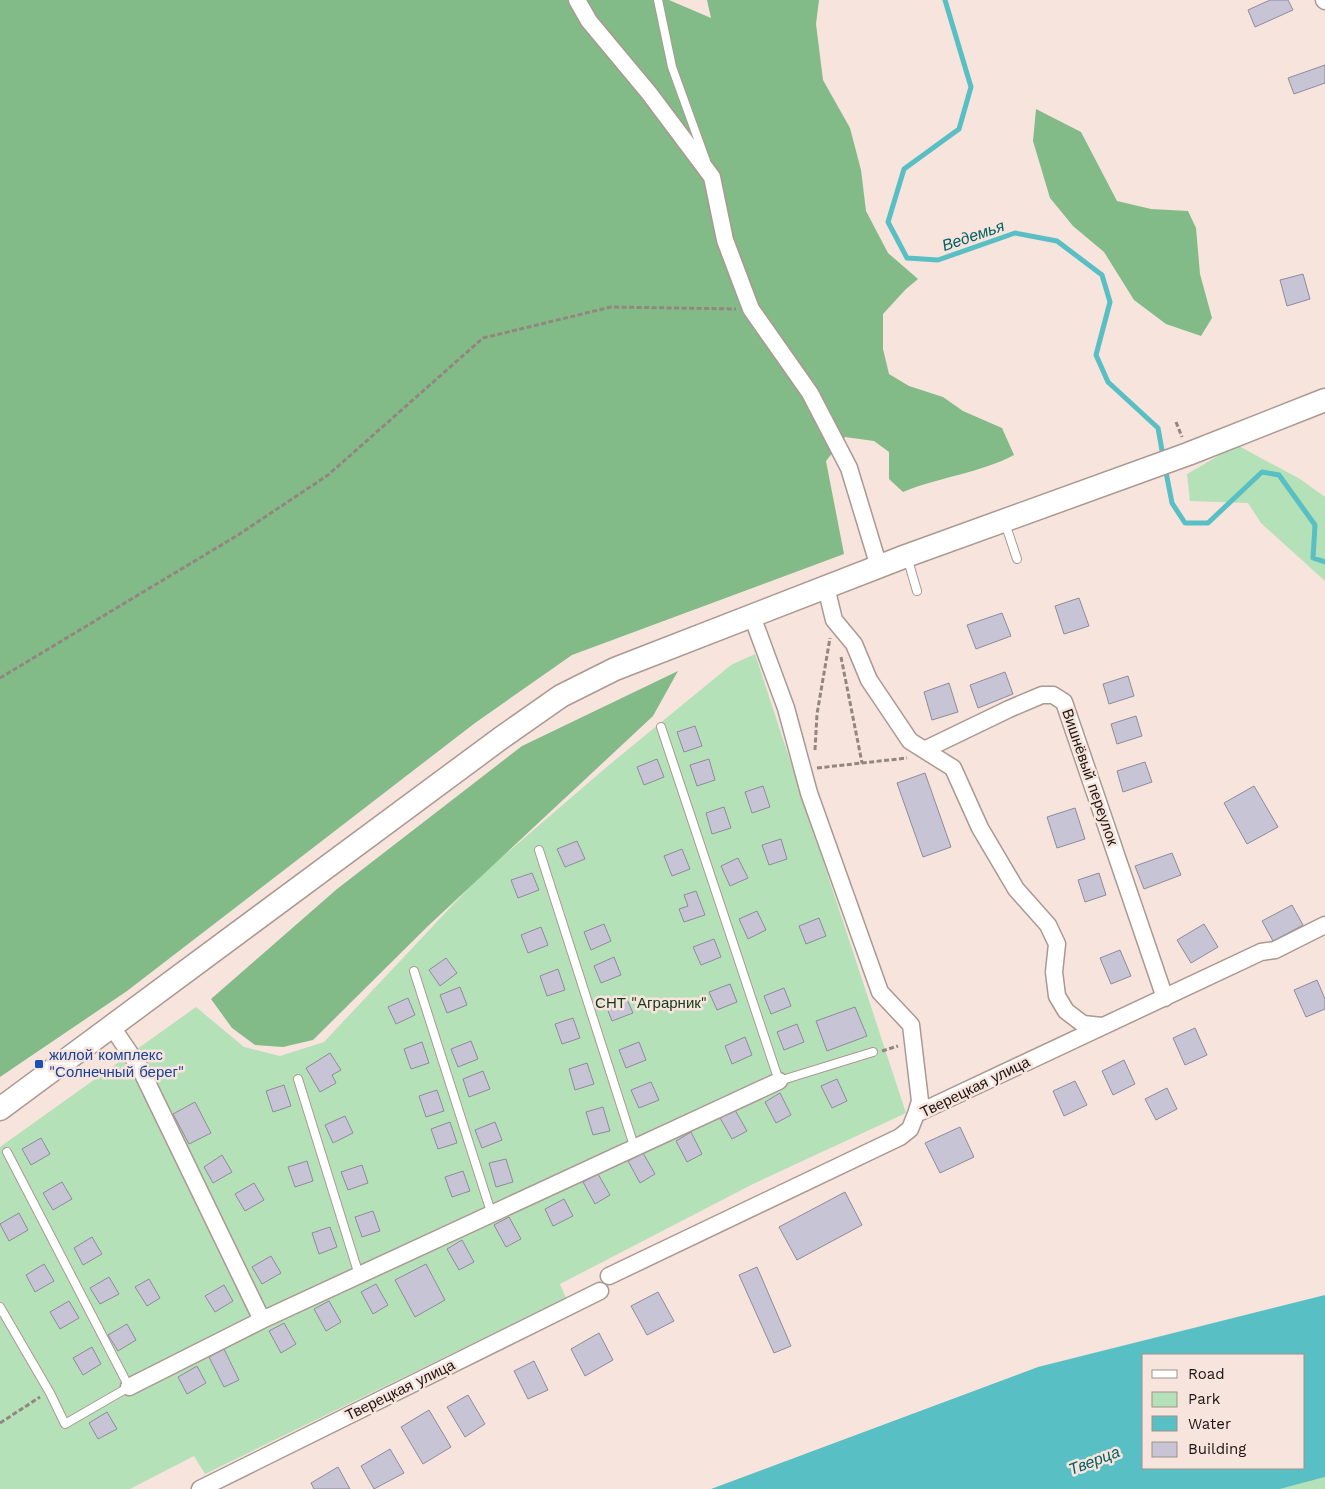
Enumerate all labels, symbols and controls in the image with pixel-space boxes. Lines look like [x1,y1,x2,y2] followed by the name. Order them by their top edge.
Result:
[939,216,1007,255] water label: Ведемья
[1058,706,1122,848] street label: Вишнёвый переулок
[595,994,707,1012] park label: СНТ "Аграрник"
[49,1046,184,1081] place label: жилой комплекс "Солнечный берег"
[917,1052,1033,1121] street label: Тверецкая улица
[33,1058,45,1070] marker: жилой комплекс "Солнечный берег"
[1142,1354,1305,1469] legend
[342,1355,458,1424] street label: Тверецкая улица
[1188,1365,1225,1383] text: Road
[1188,1390,1221,1408] text: Park
[1188,1415,1231,1433] text: Water
[1188,1440,1246,1458] text: Building
[1066,1442,1123,1479] water label: Тверца

